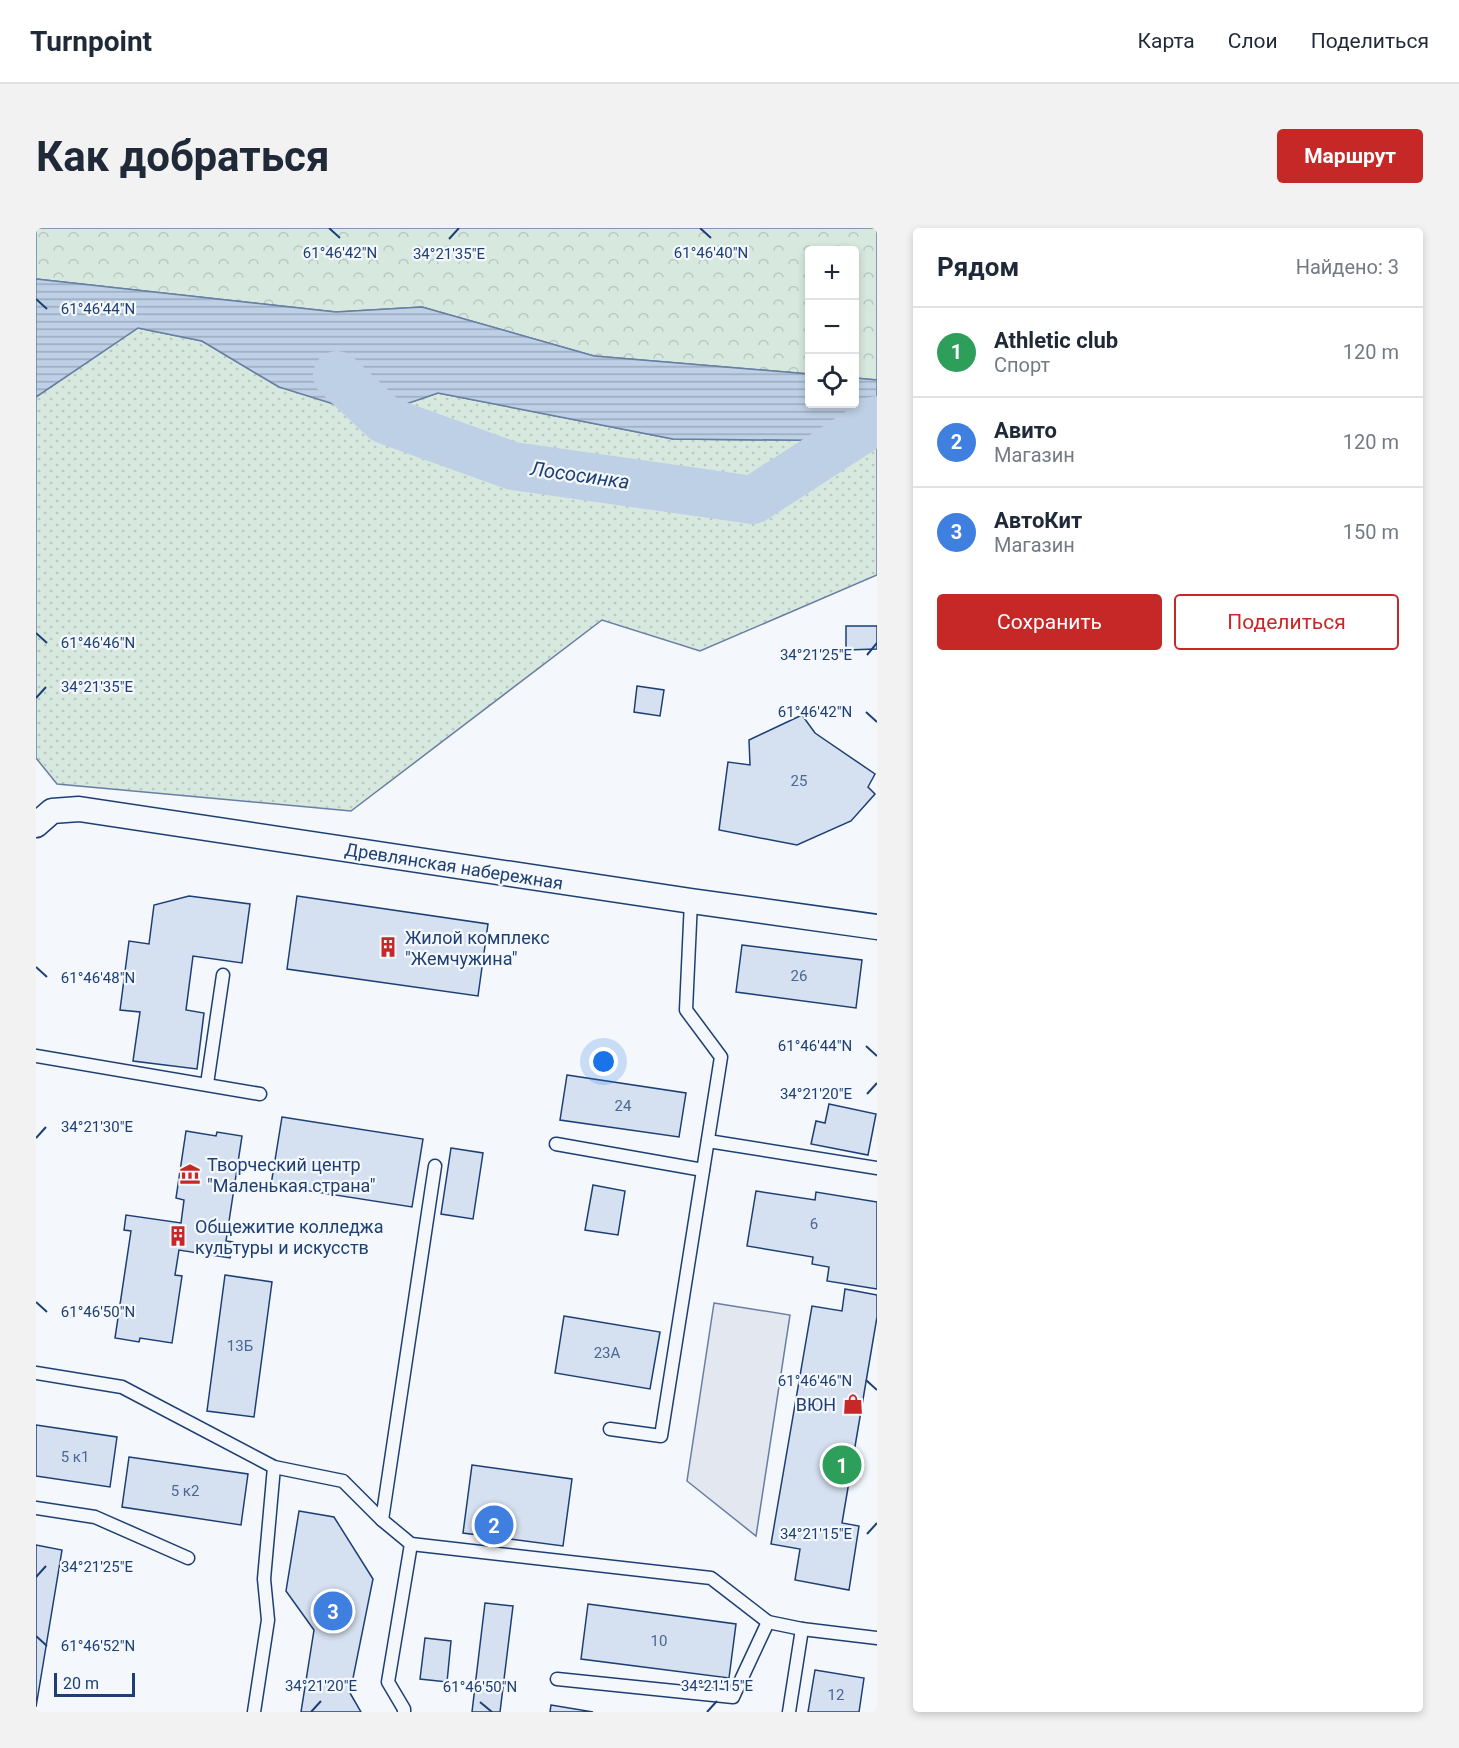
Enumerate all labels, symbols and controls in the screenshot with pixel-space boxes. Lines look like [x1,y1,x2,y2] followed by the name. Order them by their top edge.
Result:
[30,25,152,58] text: Turnpoint
[1138,29,1195,53] text: Карта
[1228,29,1278,53] text: Слои
[1311,29,1429,53] text: Поделиться
[1277,129,1423,183] button: Маршрут
[36,132,330,181] text: Как добраться
[303,244,377,262] text: 61°46'42"N
[674,244,748,262] text: 61°46'40"N
[413,245,486,263] text: 34°21'35"E
[805,246,859,408] map controls
[805,246,859,300] button: +
[937,252,1019,282] text: Рядом
[1296,255,1399,279] text: Найдено: 3
[61,300,135,318] text: 61°46'44"N
[805,300,859,354] button: −
[994,328,1118,353] text: Athletic club
[951,340,962,364] text: 1
[1343,340,1399,364] text: 120 m
[994,353,1050,377] text: Спорт
[805,354,859,408] button: locate
[994,418,1057,443] text: Авито
[951,430,962,454] text: 2
[1343,430,1399,454] text: 120 m
[994,443,1075,467] text: Магазин
[528,456,631,494] water label: Лососинка
[994,508,1082,533] text: АвтоКит
[951,520,962,544] text: 3
[1343,520,1399,544] text: 150 m
[994,533,1075,557] text: Магазин
[937,594,1162,650] button: Сохранить
[1174,594,1399,650] button: Поделиться
[61,634,135,652] text: 61°46'46"N
[780,646,853,664] text: 34°21'25"E
[61,678,134,696] text: 34°21'35"E
[778,703,852,721] text: 61°46'42"N
[791,772,807,790] house number: 25
[343,838,565,894] street label: Древлянская набережная
[405,927,550,969] place label: Жилой комплекс "Жемчужина"
[376,935,400,959] building icon: Жилой комплекс "Жемчужина"
[791,967,807,985] house number: 26
[61,969,135,987] text: 61°46'48"N
[778,1037,852,1055] text: 61°46'44"N
[589,1047,618,1076] your location
[780,1085,853,1103] text: 34°21'20"E
[615,1097,632,1115] house number: 24
[61,1118,134,1136] text: 34°21'30"E
[207,1154,376,1196] place label: Творческий центр "Маленькая страна"
[178,1162,202,1186] museum icon: Творческий центр "Маленькая страна"
[810,1215,818,1233] house number: 6
[195,1216,383,1258] place label: Общежитие колледжа культуры и искусств
[166,1224,190,1248] building icon: Общежитие колледжа культуры и искусств
[61,1303,135,1321] text: 61°46'50"N
[227,1337,253,1355] house number: 13Б
[594,1344,621,1362] house number: 23А
[778,1372,852,1390] text: 61°46'46"N
[841,1392,865,1416] shop icon: ВЮН
[796,1394,836,1415] place label: ВЮН
[822,1442,862,1488] pin: 1
[61,1448,89,1466] house number: 5 к1
[171,1482,199,1500] house number: 5 к2
[474,1502,514,1548] pin: 2
[780,1525,853,1543] text: 34°21'15"E
[61,1558,134,1576] text: 34°21'25"E
[314,1588,352,1634] pin: 3
[651,1632,667,1650] house number: 10
[61,1637,135,1655] text: 61°46'52"N
[54,1670,135,1698] scale bar
[63,1674,99,1693] text: 20 m
[285,1677,358,1695] text: 34°21'20"E
[681,1677,754,1695] text: 34°21'15"E
[443,1678,517,1696] text: 61°46'50"N
[828,1686,844,1704] house number: 12

